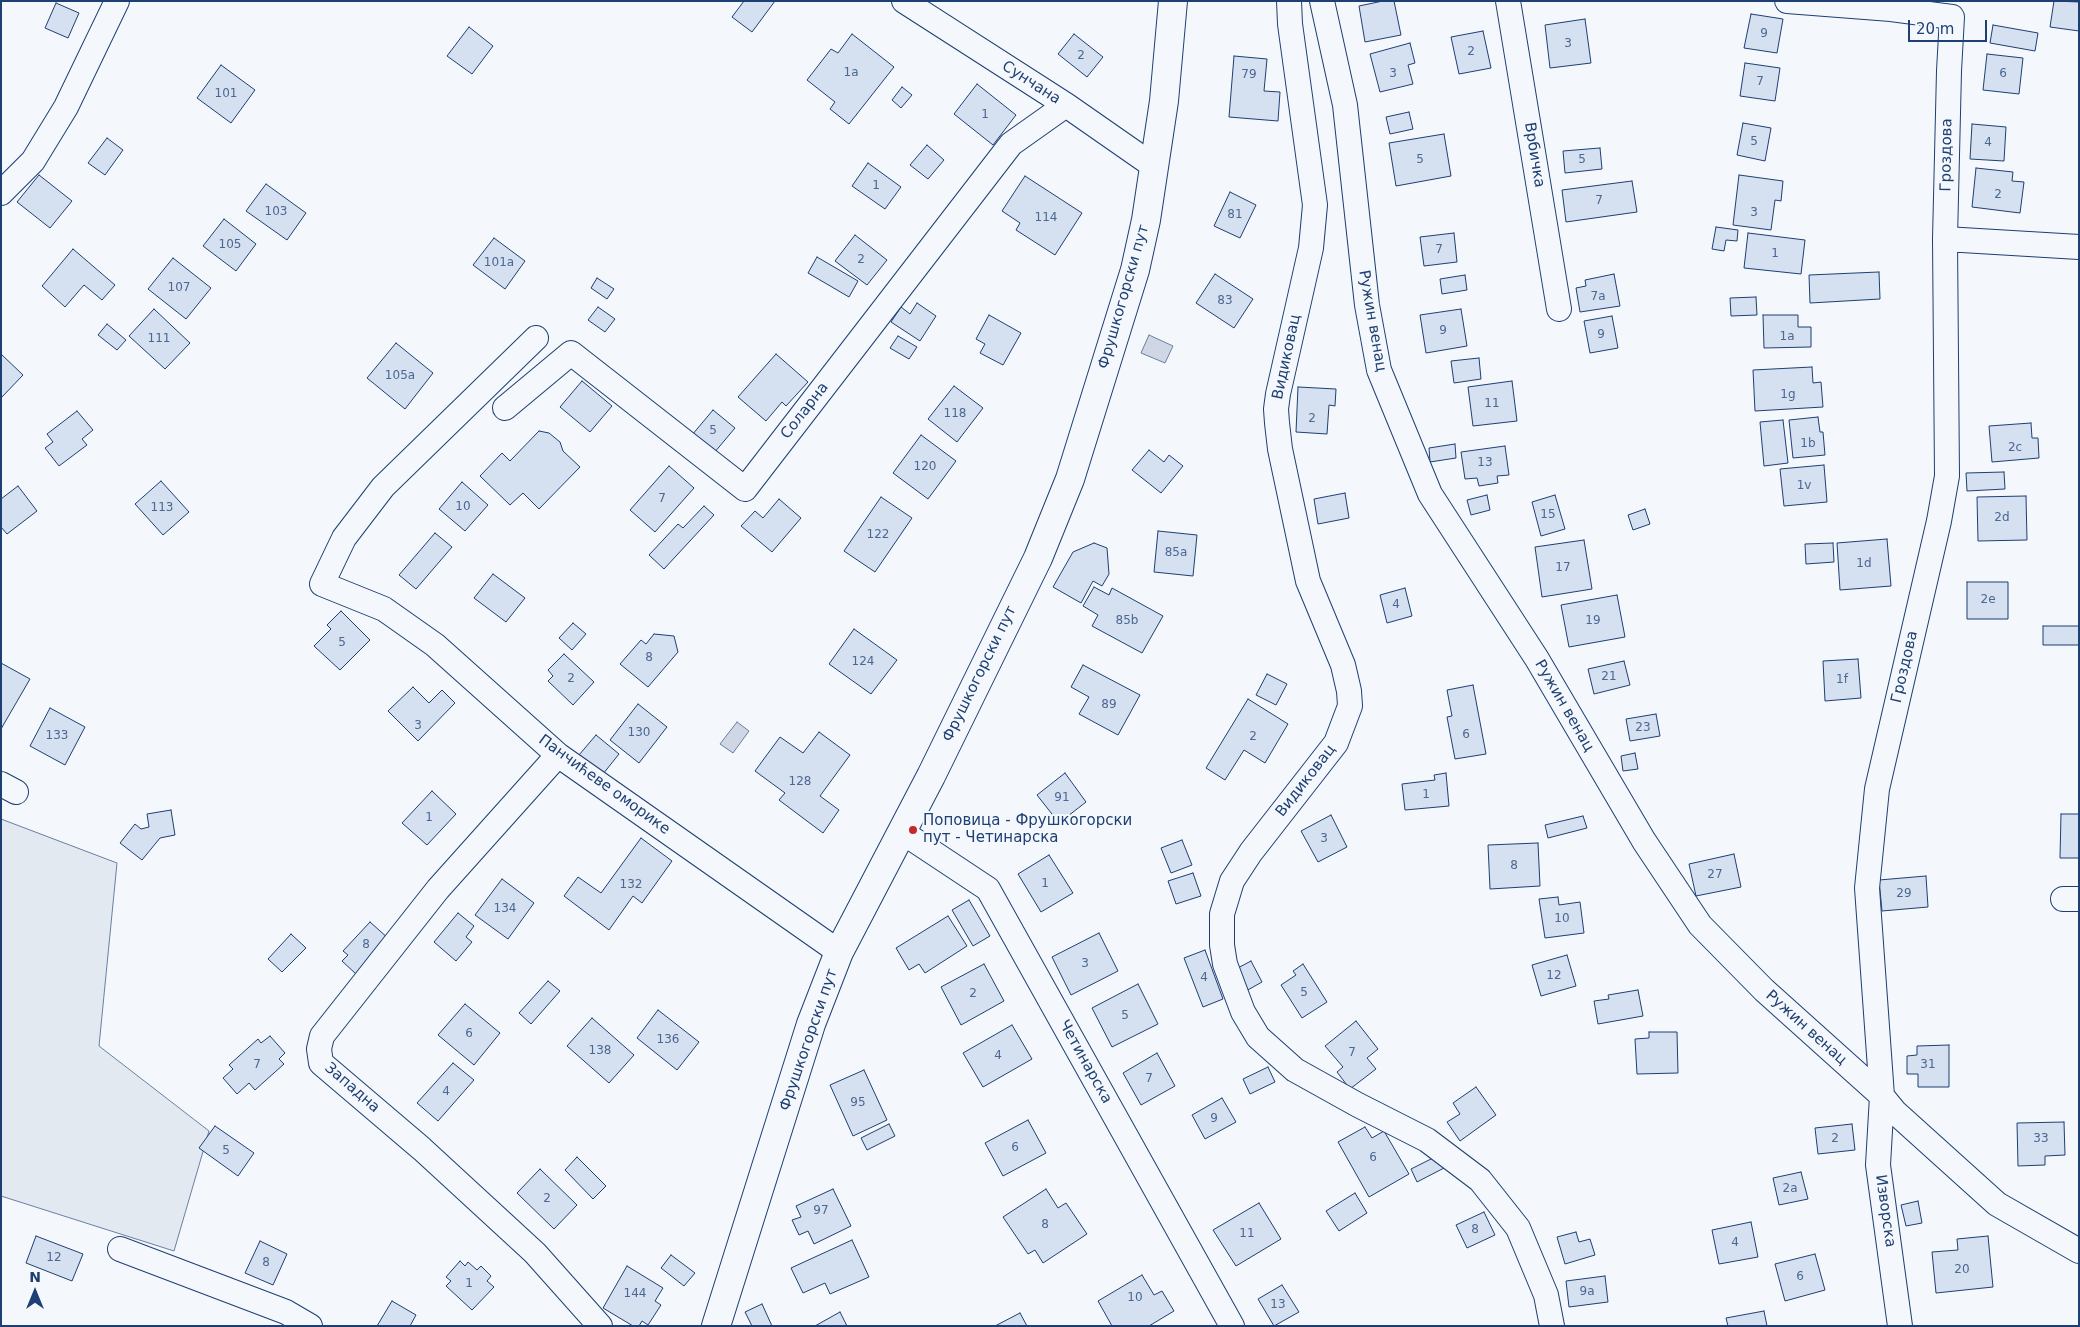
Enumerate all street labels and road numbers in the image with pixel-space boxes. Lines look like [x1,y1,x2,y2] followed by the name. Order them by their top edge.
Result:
[998,57,1064,109] street label: Сунчана
[1937,118,1957,192] street label: Гроздова
[1520,121,1548,189] street label: Врбичка
[1095,223,1153,371] street label: Фрушкогорски пут
[1354,269,1390,373] street label: Ружин венац
[1269,313,1305,401] street label: Видиковац
[777,379,833,443] street label: Соларна
[939,603,1021,745] street label: Фрушкогорски пут
[1888,629,1922,705] street label: Гроздова
[1530,657,1598,755] street label: Ружин венац
[535,731,673,839] street label: Панчићеве оморике
[1272,741,1340,821] street label: Видиковац
[776,967,842,1113] street label: Фрушкогорски пут
[1762,987,1850,1069] street label: Ружин венац
[1055,1017,1115,1107] street label: Четинарска
[321,1059,383,1117] street label: Западна
[1871,1173,1899,1249] street label: Изворска

